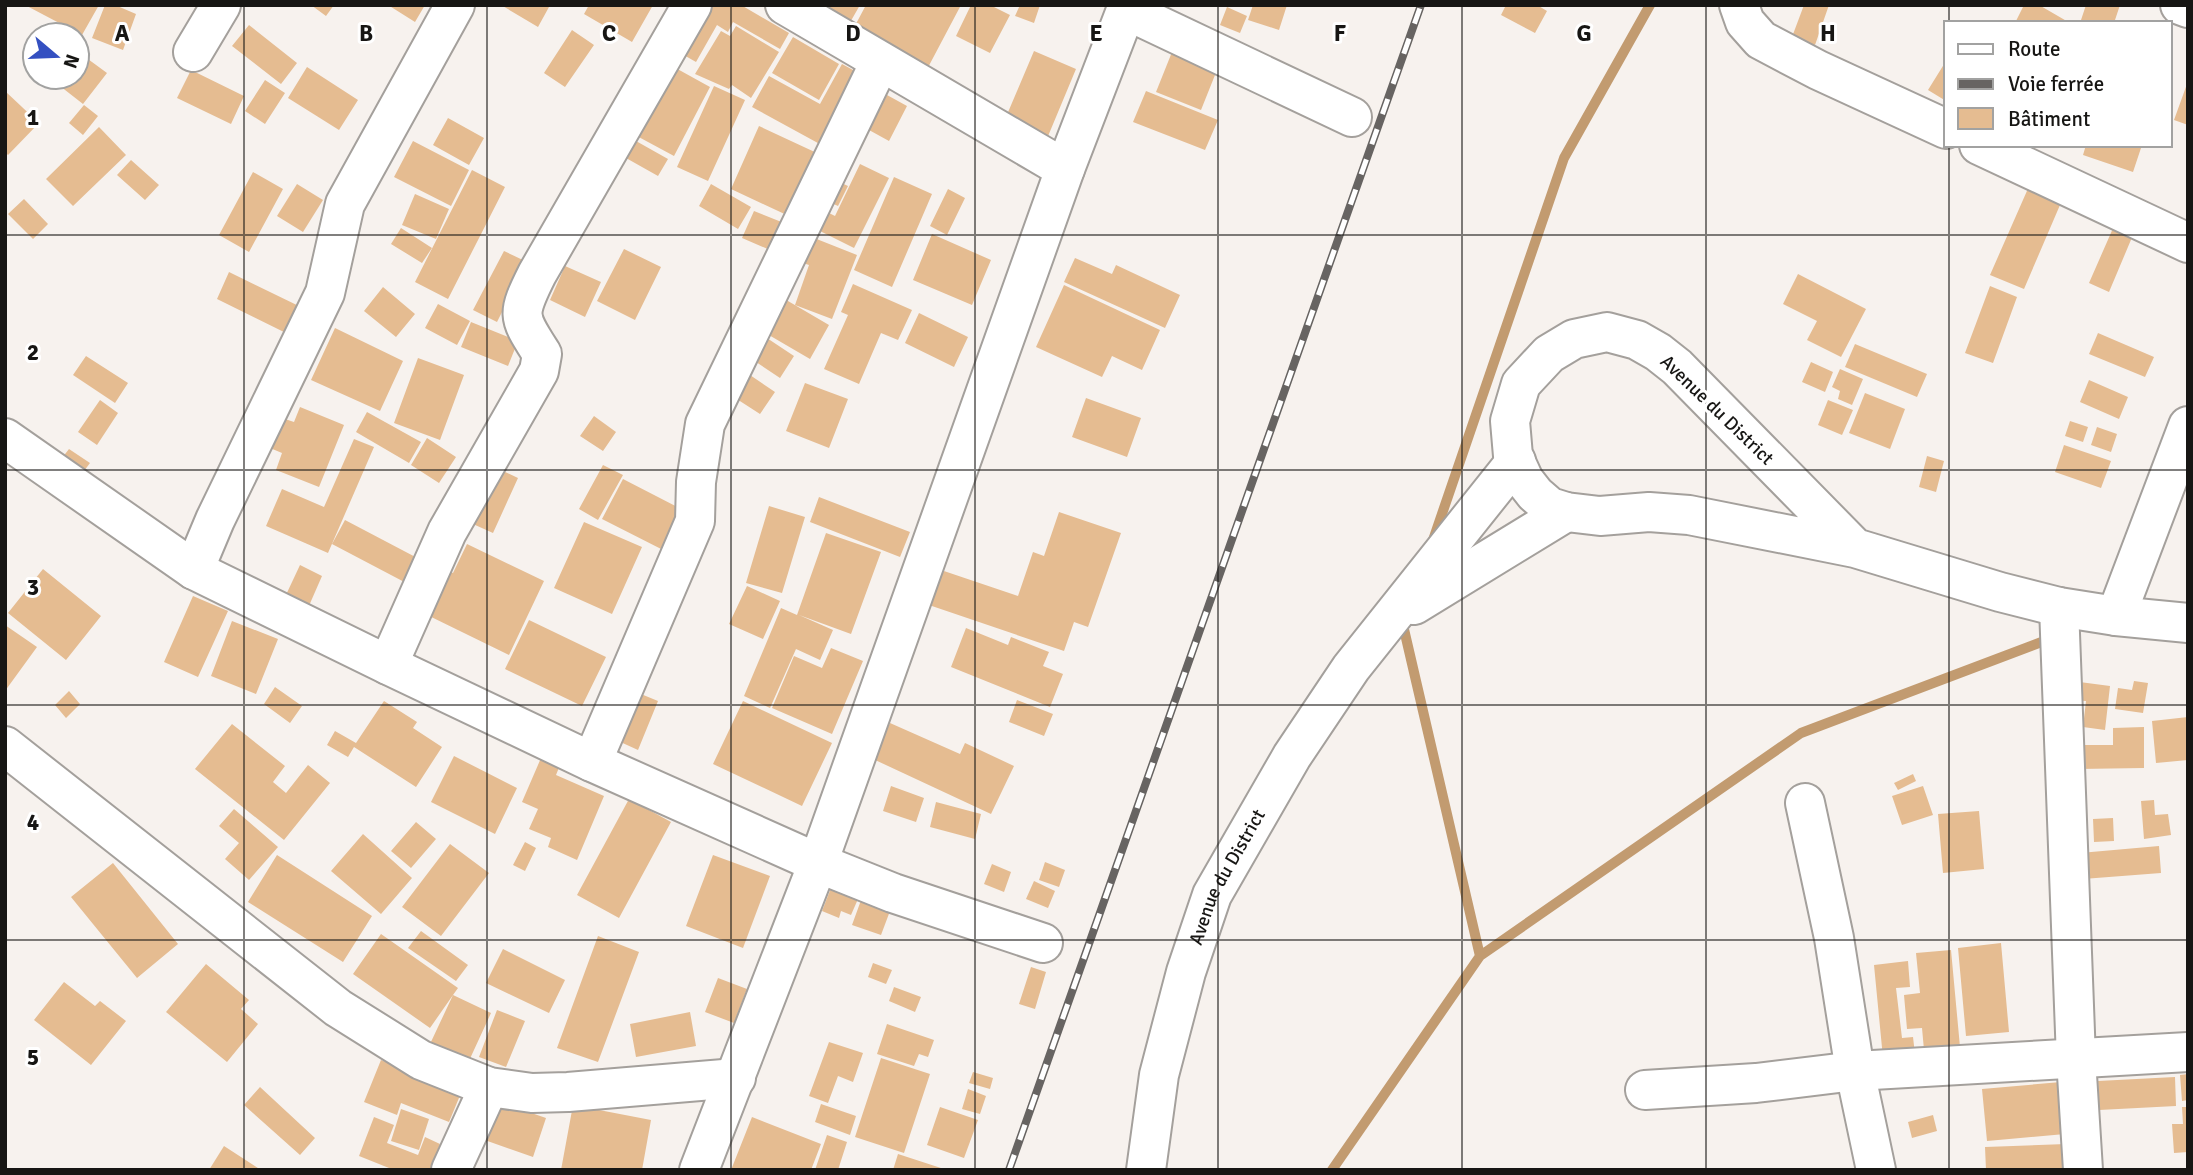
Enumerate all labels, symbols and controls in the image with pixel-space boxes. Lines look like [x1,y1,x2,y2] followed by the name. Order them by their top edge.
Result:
[115,19,130,48] text: A
[359,19,373,48] text: B
[602,19,616,48] text: C
[845,19,861,48] text: D
[1089,19,1103,48] text: E
[1334,19,1346,48] text: F
[1576,19,1592,48] text: G
[1820,19,1836,48] text: H
[21,21,91,91] north arrow
[1944,21,2172,147] legend
[2008,36,2060,62] text: Route
[58,51,85,71] text: N
[2008,71,2104,97] text: Voie ferrée
[27,103,39,132] text: 1
[2008,106,2090,132] text: Bâtiment
[27,338,39,367] text: 2
[1655,350,1779,471] street label: Avenue du District
[27,573,39,602] text: 3
[1184,805,1271,948] street label: Avenue du District
[27,808,39,837] text: 4
[27,1043,39,1072] text: 5

